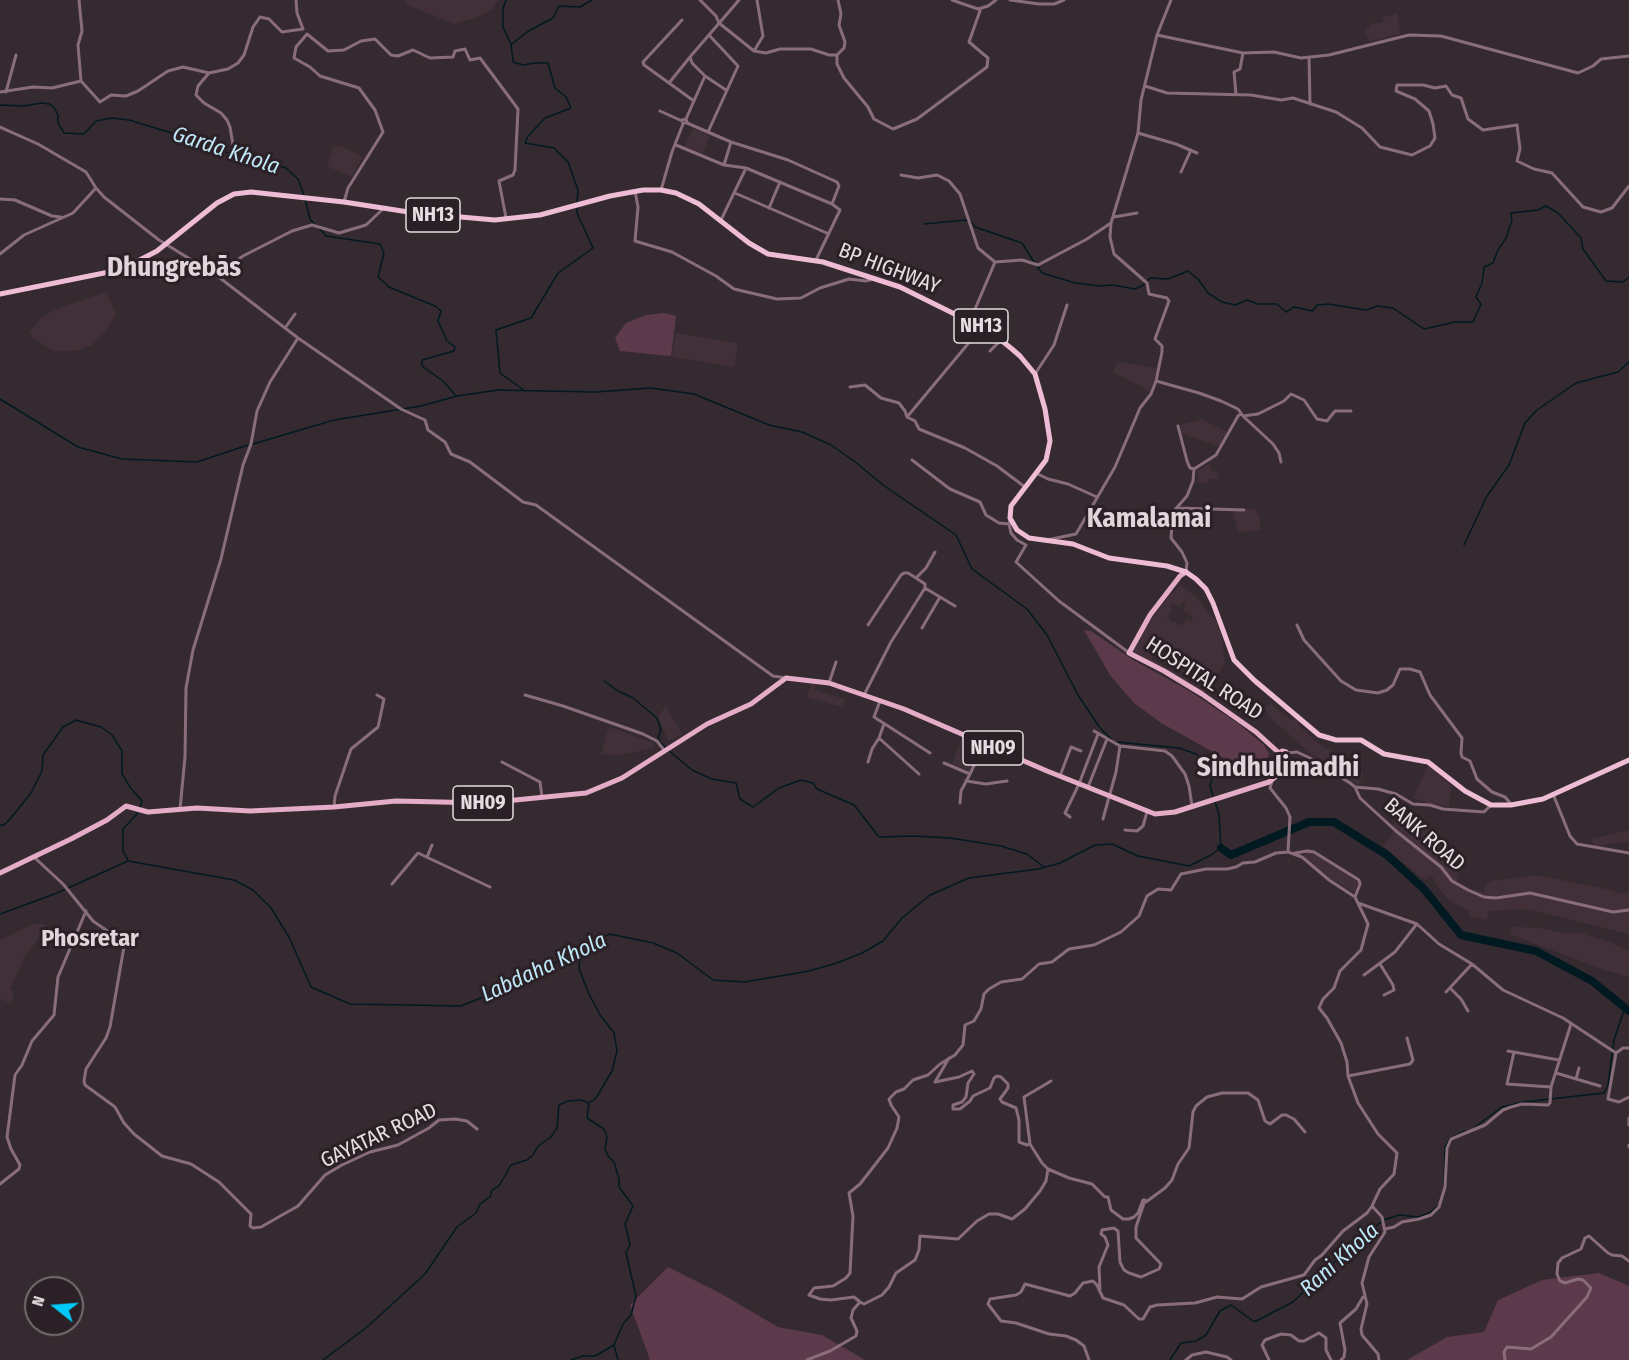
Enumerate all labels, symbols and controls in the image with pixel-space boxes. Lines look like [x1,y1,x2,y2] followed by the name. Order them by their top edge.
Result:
[169,121,283,181] water label: Garda Khola
[406,198,460,232] road number: NH13
[835,238,943,300] street label: BP HIGHWAY
[107,252,241,284] district label: Dhungrebās
[954,309,1008,343] road number: NH13
[1087,503,1211,535] district label: Kamalamai
[1141,632,1267,726] street label: HOSPITAL ROAD
[963,731,1023,765] road number: NH09
[1197,752,1359,784] district label: Sindhulimadhi
[453,786,513,820] road number: NH09
[1378,793,1470,877] street label: BANK ROAD
[41,925,139,953] district label: Phosretar
[477,927,611,1009] water label: Labdaha Khola
[317,1098,441,1174] street label: GAYATAR ROAD
[1295,1218,1385,1302] water label: Rani Khola
[24,1276,84,1336] north arrow
[28,1294,49,1309] text: N

